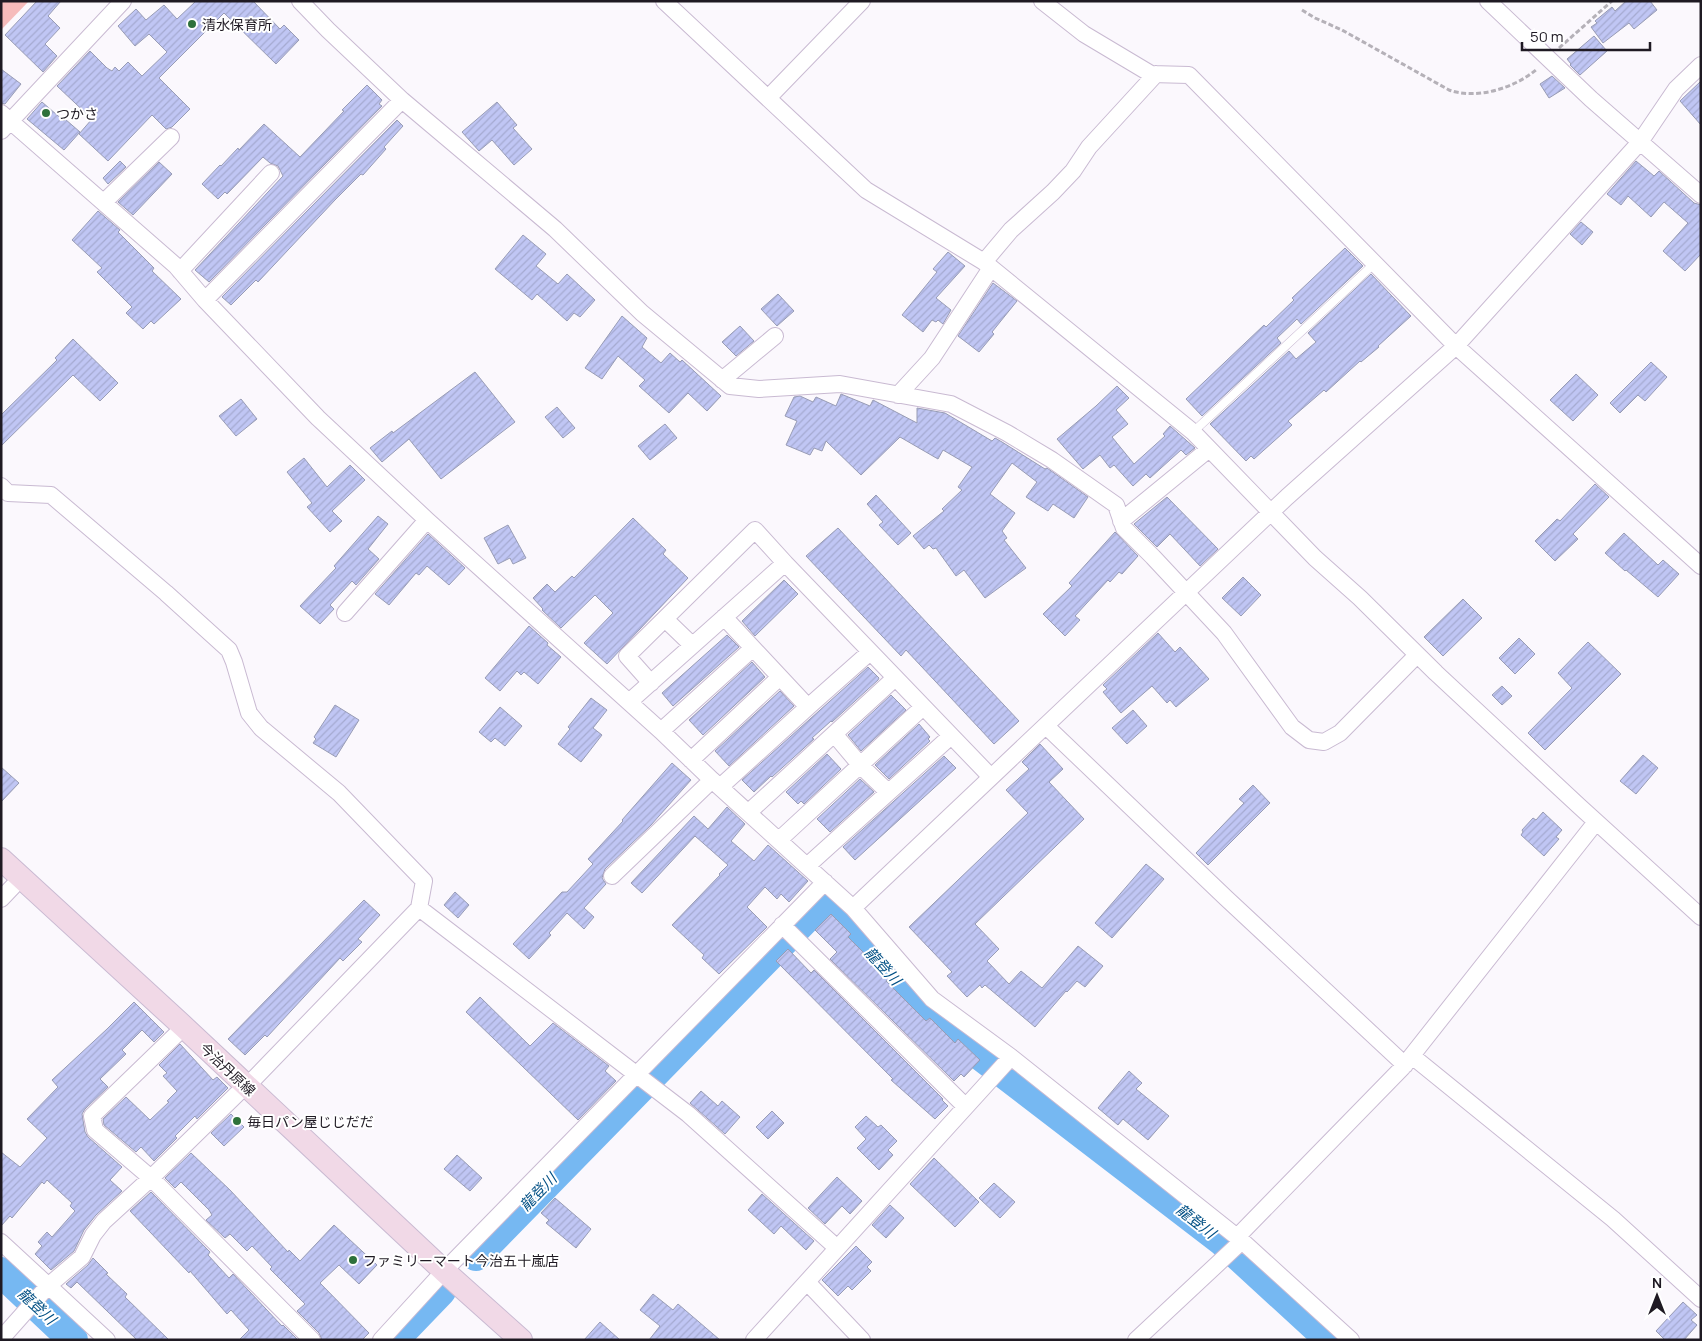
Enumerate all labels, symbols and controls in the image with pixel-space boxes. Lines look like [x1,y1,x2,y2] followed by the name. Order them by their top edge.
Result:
[202,15,272,34] place label: 清水保育所
[186,18,198,30] marker: 清水保育所
[1522,20,1650,52] scale bar
[1530,26,1564,47] text: 50 m
[56,104,98,123] place label: つかさ
[40,107,52,119] marker: つかさ
[860,942,907,991] water label: 龍登川
[196,1038,260,1100] street label: 今治丹原線
[247,1112,374,1131] place label: 毎日パン屋じじだだ
[231,1115,243,1127] marker: 毎日パン屋じじだだ
[515,1167,563,1215] water label: 龍登川
[1172,1199,1222,1244] water label: 龍登川
[363,1251,559,1270] place label: ファミリーマート今治五十嵐店
[347,1254,359,1266] marker: ファミリーマート今治五十嵐店
[1632,1271,1682,1321] north arrow
[1652,1273,1662,1292] text: N
[13,1283,62,1330] water label: 龍登川

